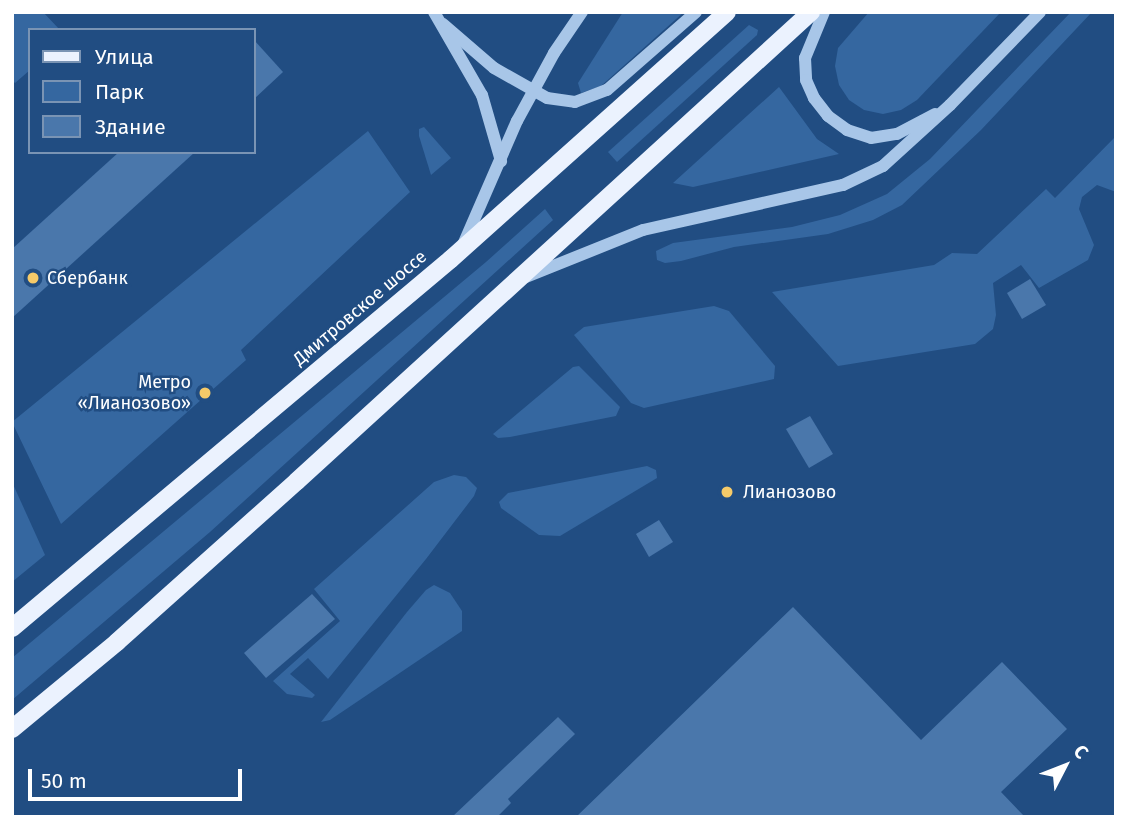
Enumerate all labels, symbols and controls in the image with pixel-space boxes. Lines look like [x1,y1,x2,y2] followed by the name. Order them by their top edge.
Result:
[28,28,256,154] legend
[95,44,154,70] text: Улица
[95,79,144,105] text: Парк
[95,114,166,140] text: Здание
[289,246,431,370] street label: Дмитровское шоссе
[47,267,128,289] place label: Сбербанк
[25,270,41,286] marker: Сбербанк
[78,372,191,414] place label: Метро «Лианозово»
[197,385,213,401] marker: Метро «Лианозово»
[743,481,836,503] place label: Лианозово
[717,482,737,502] marker: Лианозово
[1030,731,1100,801] north arrow
[1069,740,1093,763] text: С
[32,756,245,800] scale bar
[41,768,87,794] text: 50 m

